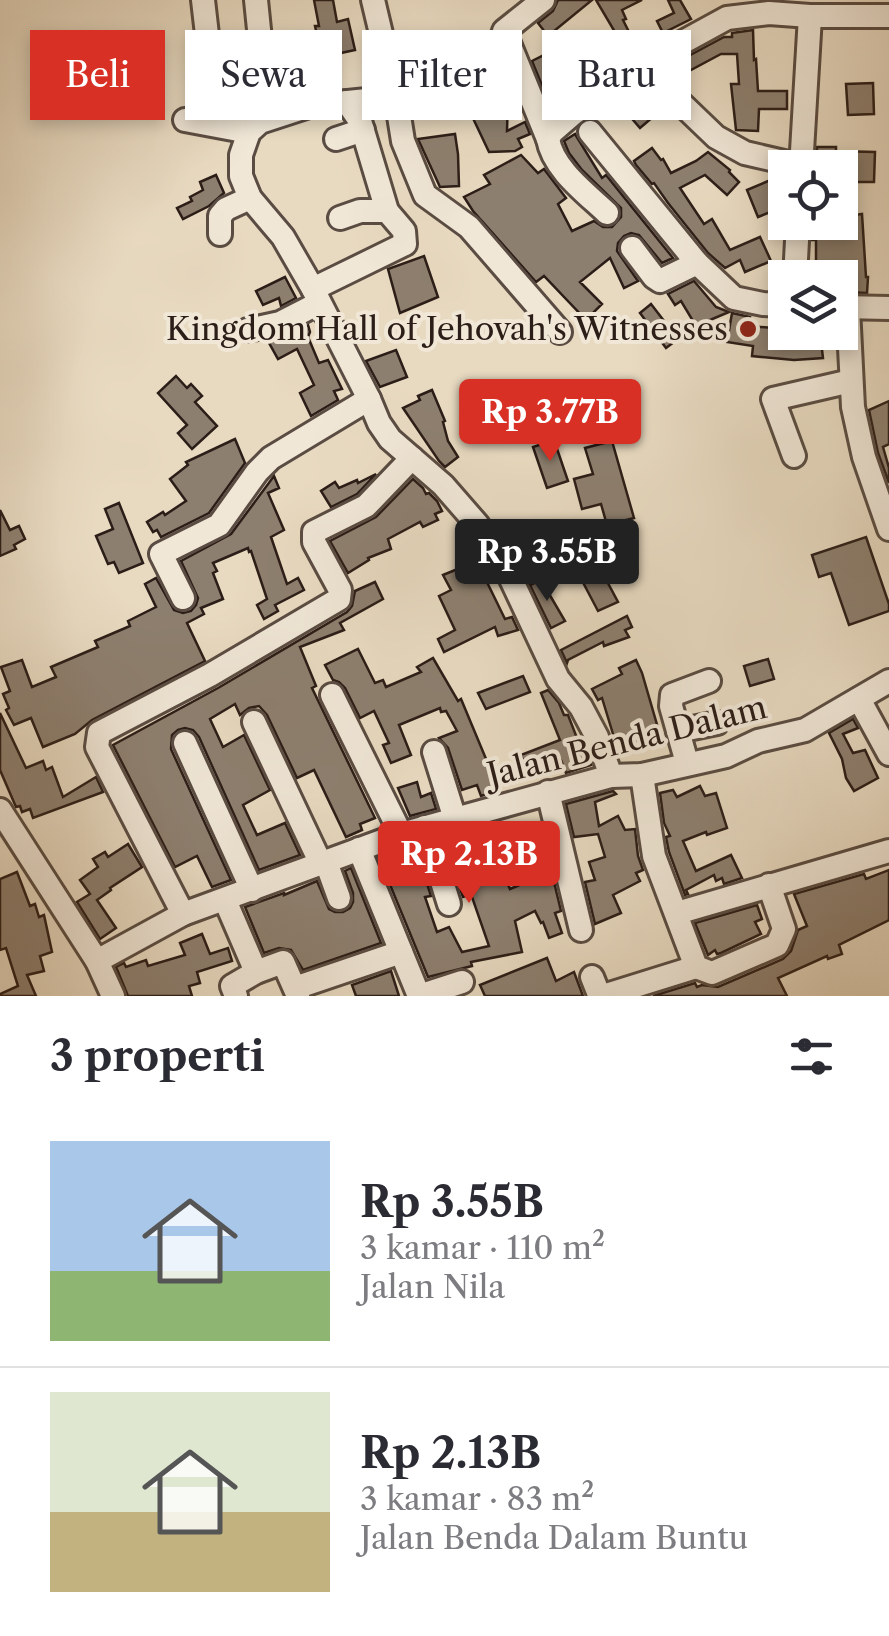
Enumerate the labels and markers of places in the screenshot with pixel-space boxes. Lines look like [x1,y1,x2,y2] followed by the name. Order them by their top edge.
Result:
[166,309,728,348] place label: Kingdom Hall of Jehovah's Witnesses
[737,318,759,340] marker: Kingdom Hall of Jehovah's Witnesses
[447,379,653,464] pin: Rp 3.77B
[444,519,650,604] pin: Rp 3.55B
[366,821,572,906] pin: Rp 2.13B

